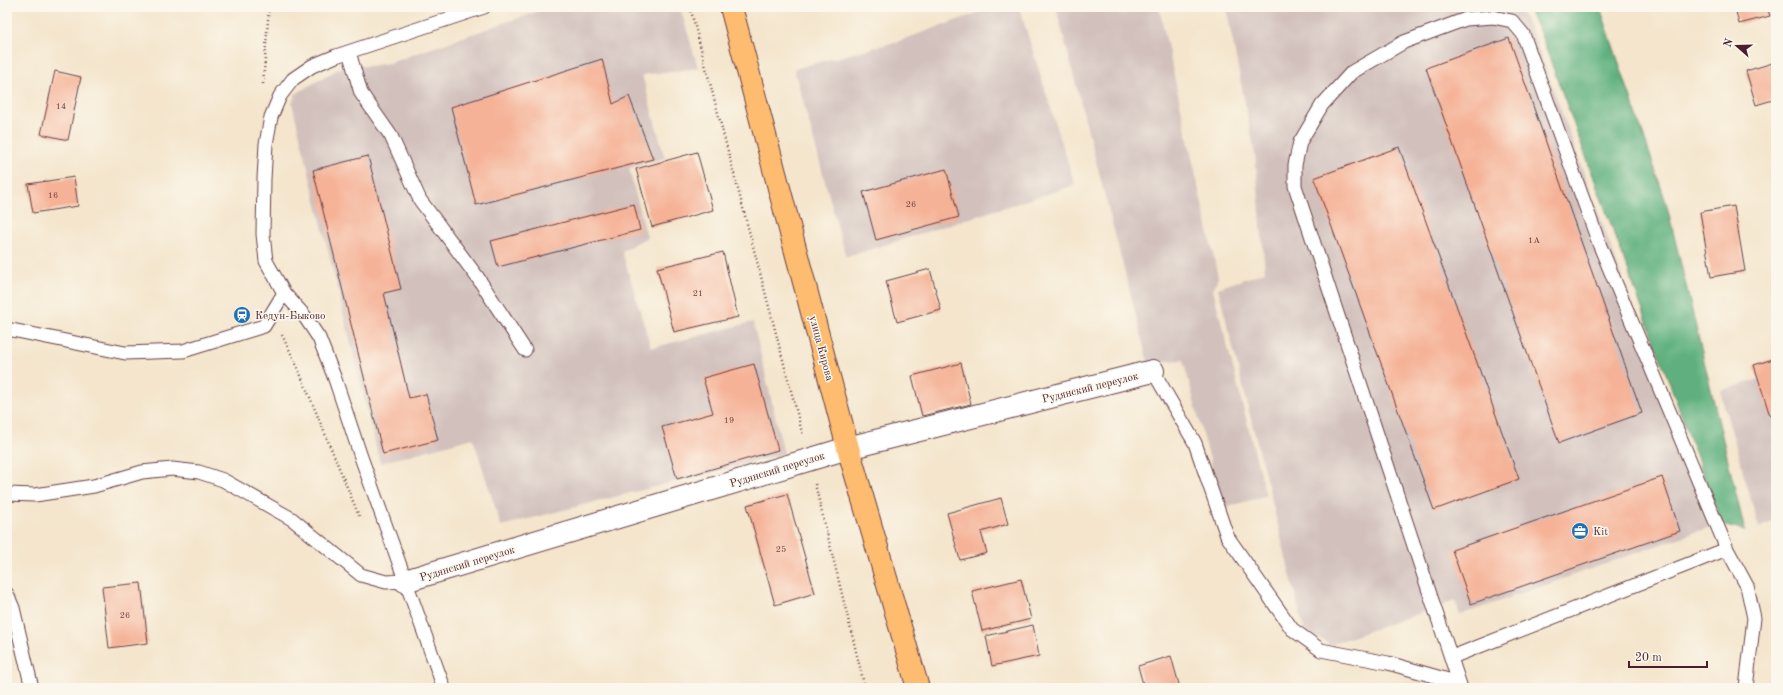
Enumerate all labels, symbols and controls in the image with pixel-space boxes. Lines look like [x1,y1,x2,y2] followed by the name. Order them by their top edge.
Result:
[1717,26,1757,66] north arrow
[1722,37,1736,49] text: N
[56,102,66,111] house number: 14
[48,191,58,200] house number: 16
[906,200,916,209] house number: 26
[1528,236,1540,245] house number: 1А
[693,289,703,298] house number: 21
[232,305,252,325] station icon: Кедун-Быково
[255,311,326,322] place label: Кедун-Быково
[807,315,835,383] street label: улица Кирова
[1041,371,1140,406] street label: Рудянский переулок
[724,416,734,425] house number: 19
[729,451,827,490] street label: Рудянский переулок
[1570,521,1590,541] office icon: Kit
[1593,527,1608,538] place label: Kit
[419,545,517,584] street label: Рудянский переулок
[776,545,786,554] house number: 25
[120,611,130,620] house number: 26
[1629,643,1707,669] scale bar
[1635,652,1662,664] text: 20 m

